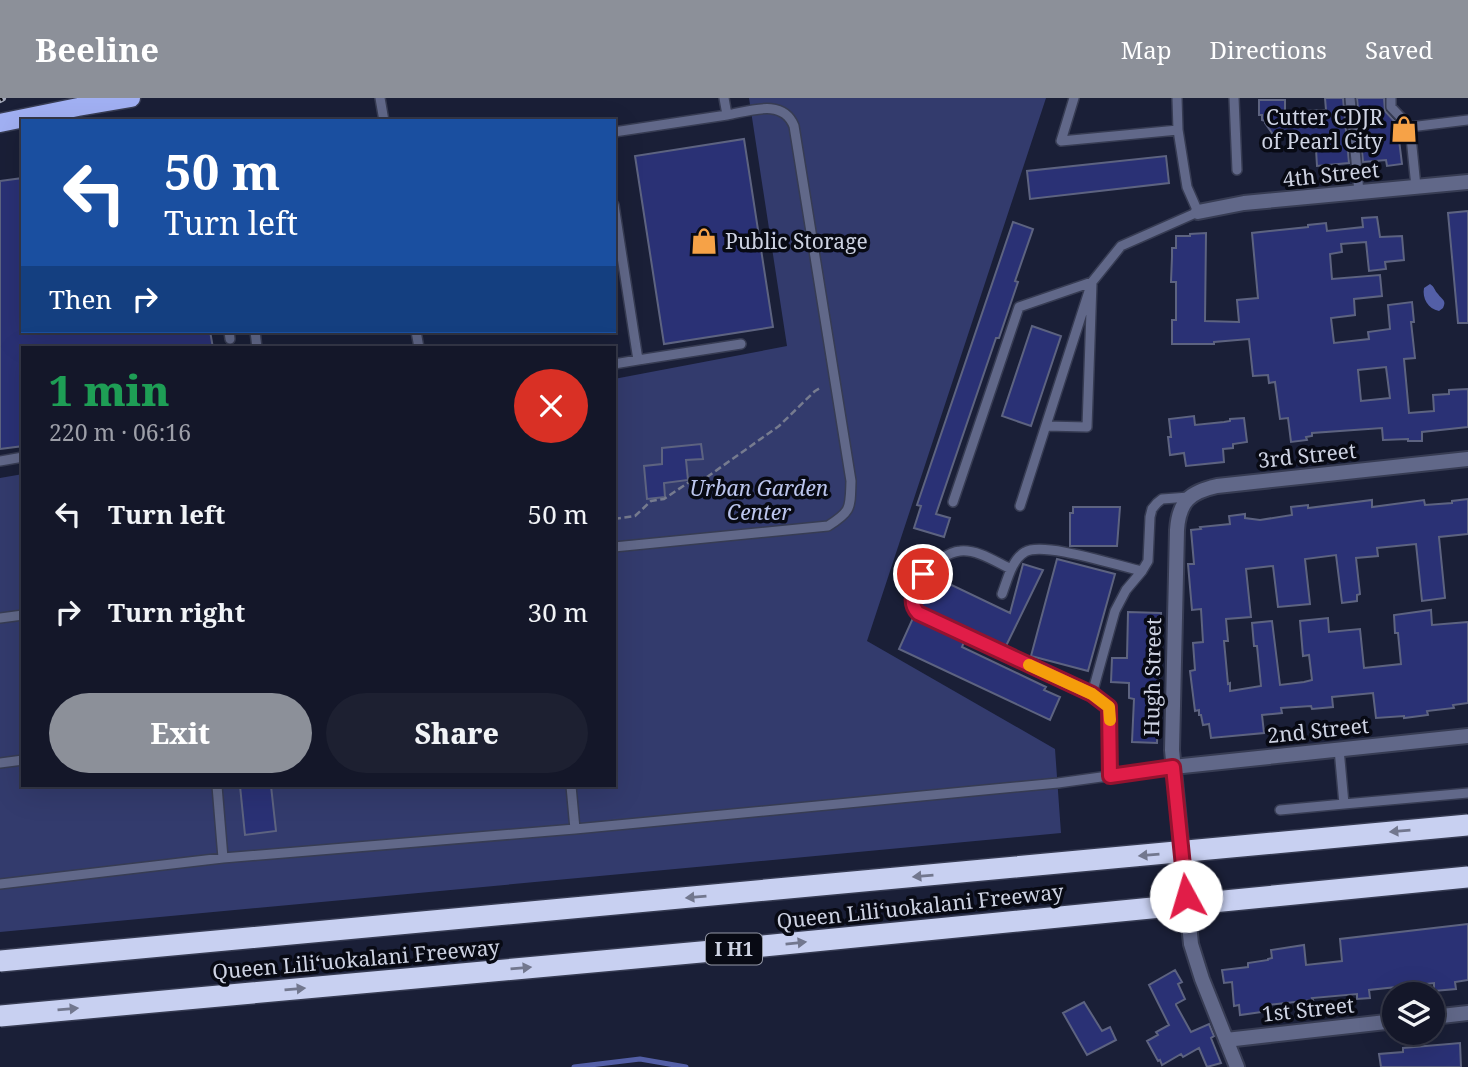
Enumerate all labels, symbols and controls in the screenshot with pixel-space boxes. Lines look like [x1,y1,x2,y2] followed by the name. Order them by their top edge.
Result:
[35,27,159,72] text: Beeline
[1121,33,1172,66] text: Map
[1210,33,1327,66] text: Directions
[1365,33,1433,66] text: Saved
[1261,103,1383,155] place label: Cutter CDJR of Pearl City
[1389,114,1419,144] shop icon: Cutter CDJR of Pearl City
[164,138,280,204] text: 50 m
[49,147,140,238] icon: left
[1282,155,1380,193] street label: 4th Street
[164,201,298,244] text: Turn left
[689,226,719,256] shop icon: Public Storage
[725,227,868,255] place label: Public Storage
[126,280,164,318] icon: right
[49,281,112,317] text: Then
[49,361,170,418] text: 1 min
[514,369,588,443] button: close
[49,416,191,448] text: 220 m · 06:16
[1257,436,1357,474] street label: 3rd Street
[690,474,829,526] park label: Urban Garden Center
[49,495,87,533] icon: left
[108,496,225,532] text: Turn left
[528,496,588,532] text: 50 m
[893,544,953,604] pin
[904,555,942,593] icon: arrive
[49,593,87,631] icon: right
[108,594,245,630] text: Turn right
[528,594,588,630] text: 30 m
[1137,617,1167,737] street label: Hugh Street
[49,693,312,773] button: Exit
[326,693,588,773] button: Share
[1266,711,1370,749] street label: 2nd Street
[1389,826,1411,837] one-way arrow
[1138,850,1160,861] one-way arrow
[1149,859,1223,933] position arrow
[911,871,933,882] one-way arrow
[775,877,1065,935] street label: Queen Liliʻuokalani Freeway
[685,892,707,903] one-way arrow
[211,932,501,986] street label: Queen Liliʻuokalani Freeway
[706,934,762,964] road number: I H1
[786,937,808,948] one-way arrow
[510,962,532,973] one-way arrow
[1382,982,1445,1045] map controls
[1382,982,1445,1045] button: layers
[284,983,306,994] one-way arrow
[1260,990,1356,1028] street label: 1st Street
[57,1003,79,1014] one-way arrow

